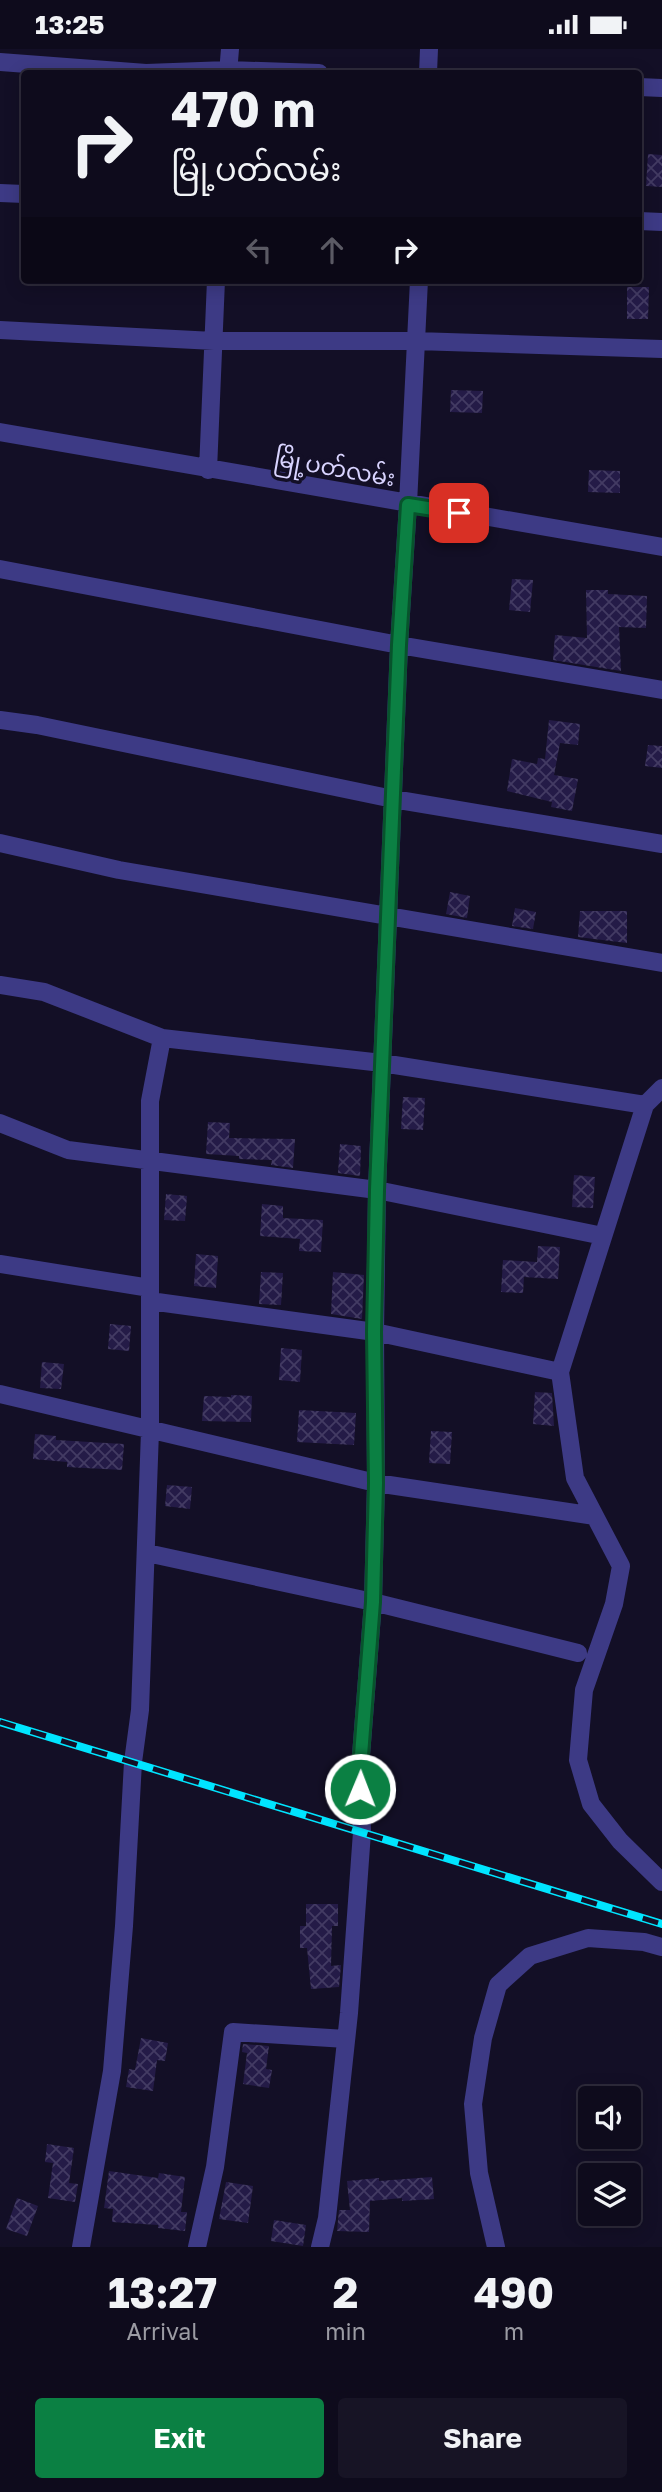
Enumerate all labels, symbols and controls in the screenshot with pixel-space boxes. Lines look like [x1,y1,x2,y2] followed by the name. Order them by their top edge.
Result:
[35,9,104,40] text: 13:25
[171,79,315,138] text: 470 m
[56,98,147,189] icon: right
[171,150,341,188] text: မြို့ပတ်လမ်း
[240,231,278,269] icon: left
[313,231,351,269] icon: ahead
[386,231,424,269] icon: right
[271,442,398,497] street label: မြို့ပတ်လမ်း
[429,483,489,543] pin
[440,494,478,532] icon: arrive
[323,1752,397,1826] position arrow
[578,2086,641,2226] map controls
[578,2086,641,2149] button: sound
[578,2163,641,2226] button: layers
[108,2267,217,2317] text: 13:27
[333,2267,358,2317] text: 2
[474,2267,554,2317] text: 490
[127,2317,199,2345] text: Arrival
[325,2317,366,2345] text: min
[504,2317,524,2345] text: m
[35,2398,324,2478] button: Exit
[338,2398,627,2478] button: Share

